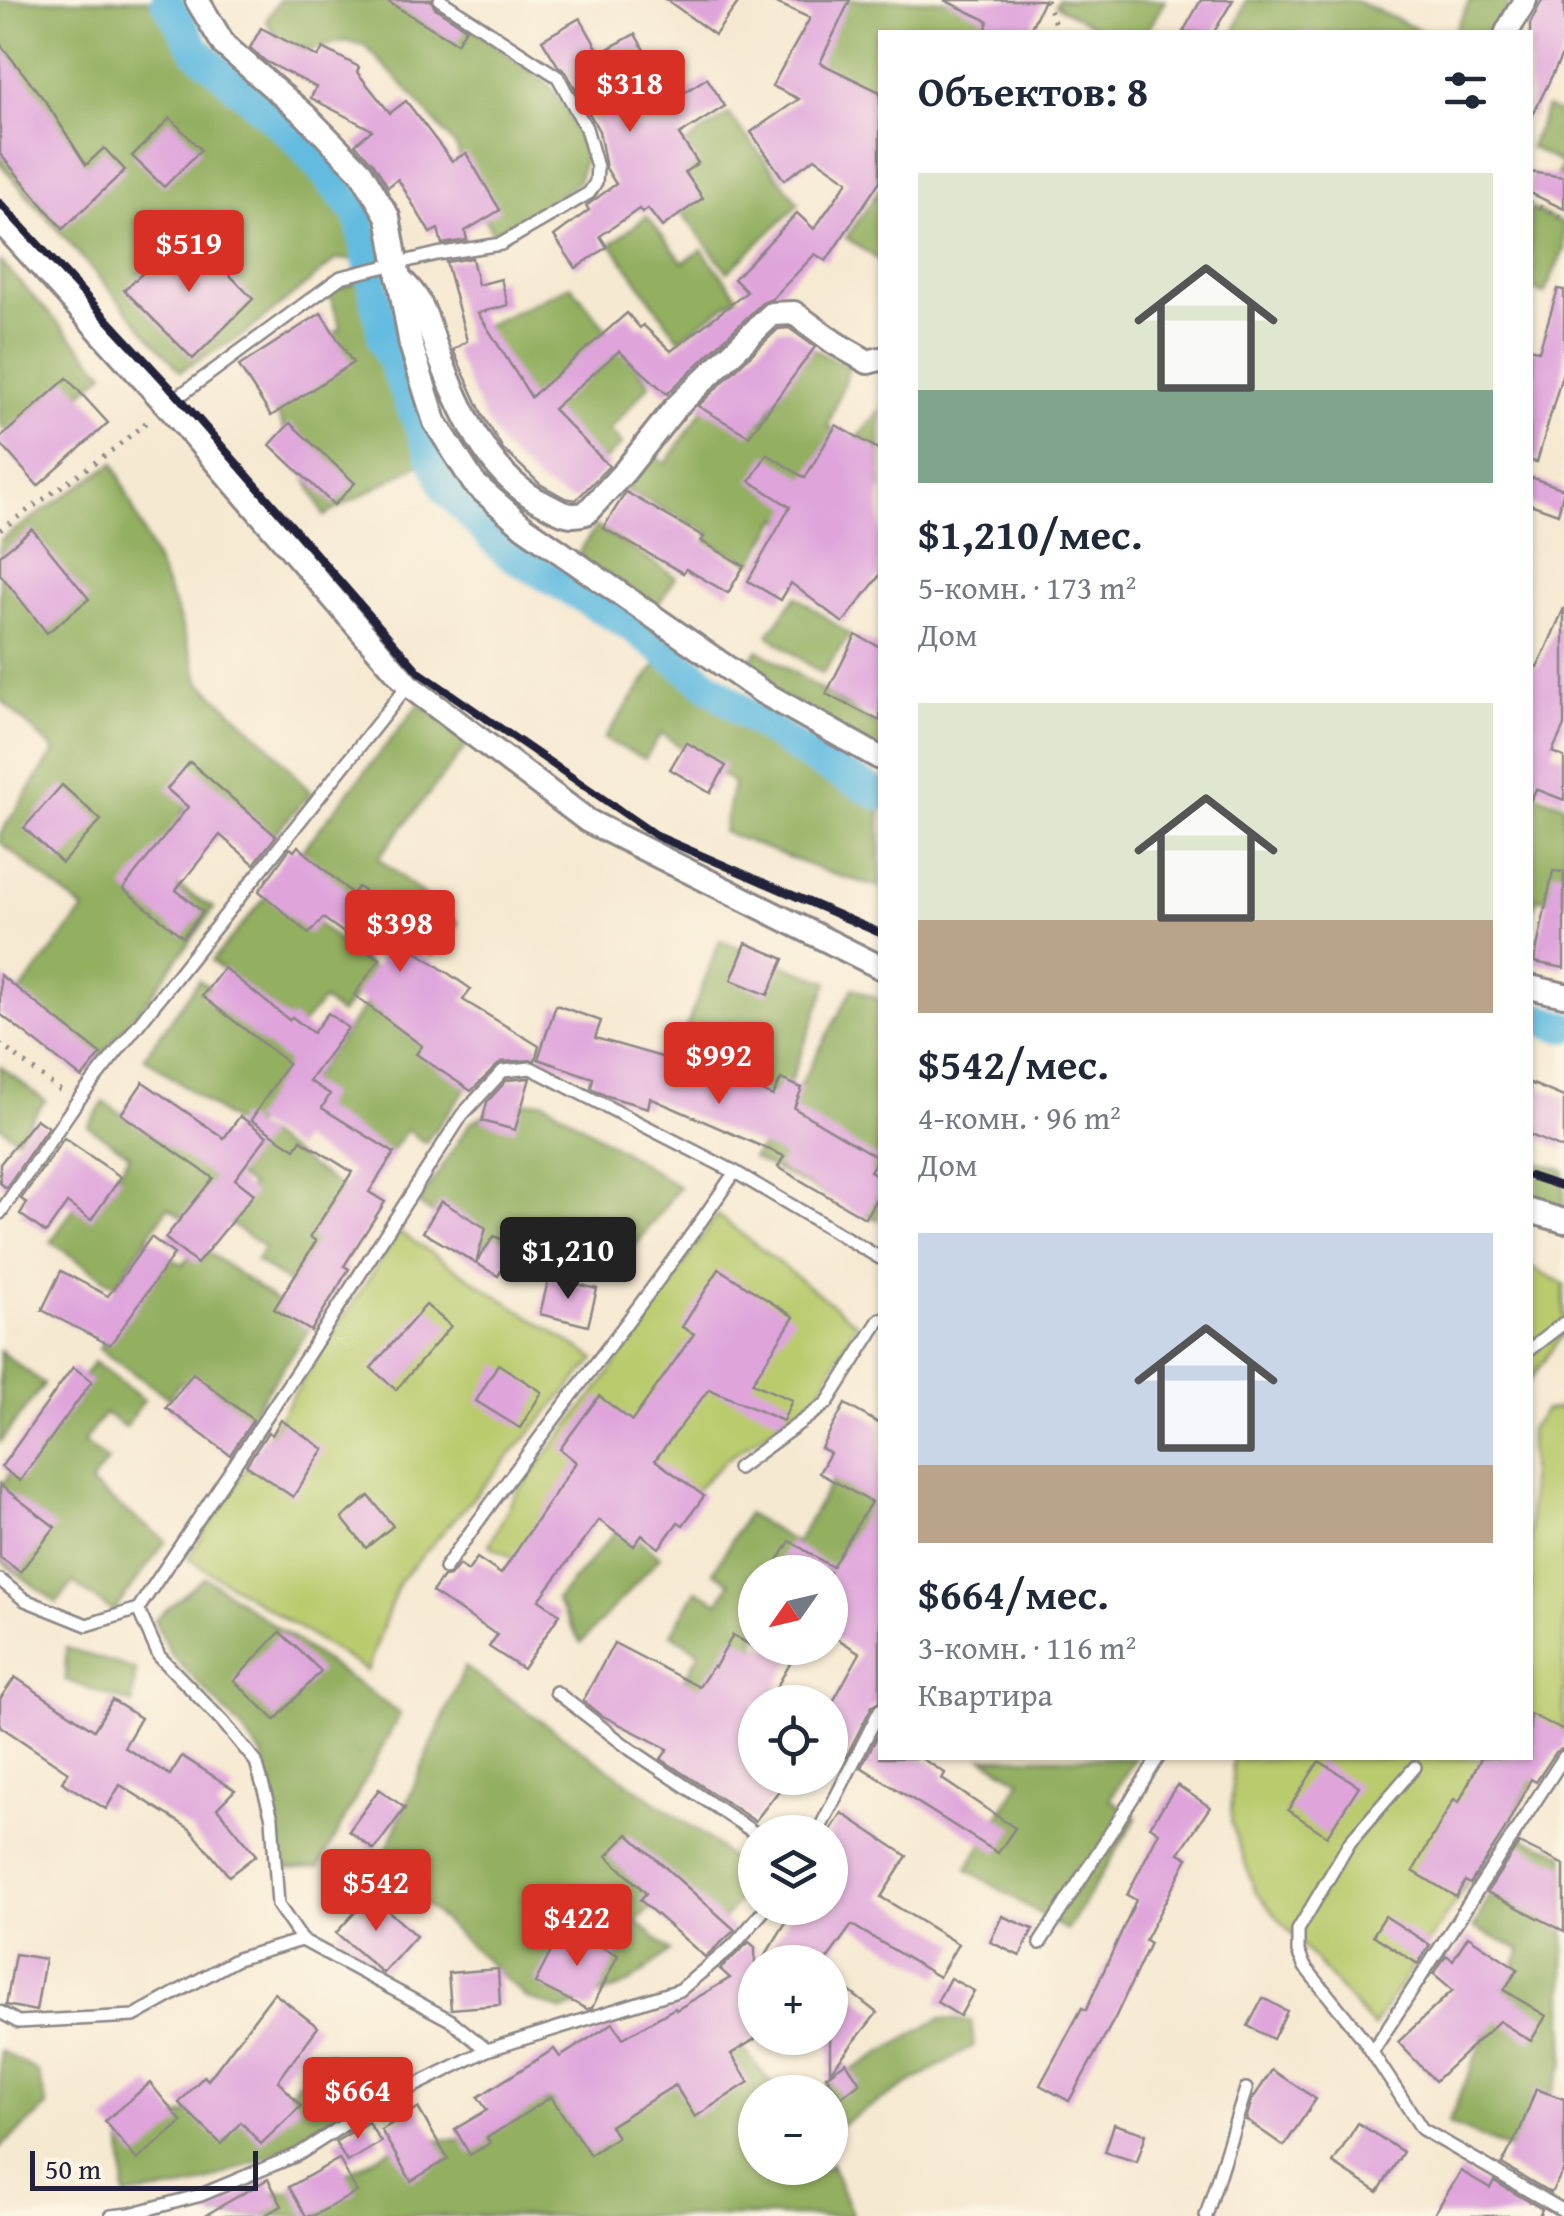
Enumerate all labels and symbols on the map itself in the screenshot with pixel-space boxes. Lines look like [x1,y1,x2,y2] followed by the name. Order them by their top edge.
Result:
[571,50,689,135] pin: $318
[130,210,248,295] pin: $519
[341,890,459,975] pin: $398
[660,1022,778,1107] pin: $992
[487,1217,649,1302] pin: $1,210
[738,1555,848,1665] north arrow
[317,1849,435,1934] pin: $542
[518,1884,636,1969] pin: $422
[299,2057,417,2142] pin: $664
[30,2146,258,2190] scale bar

